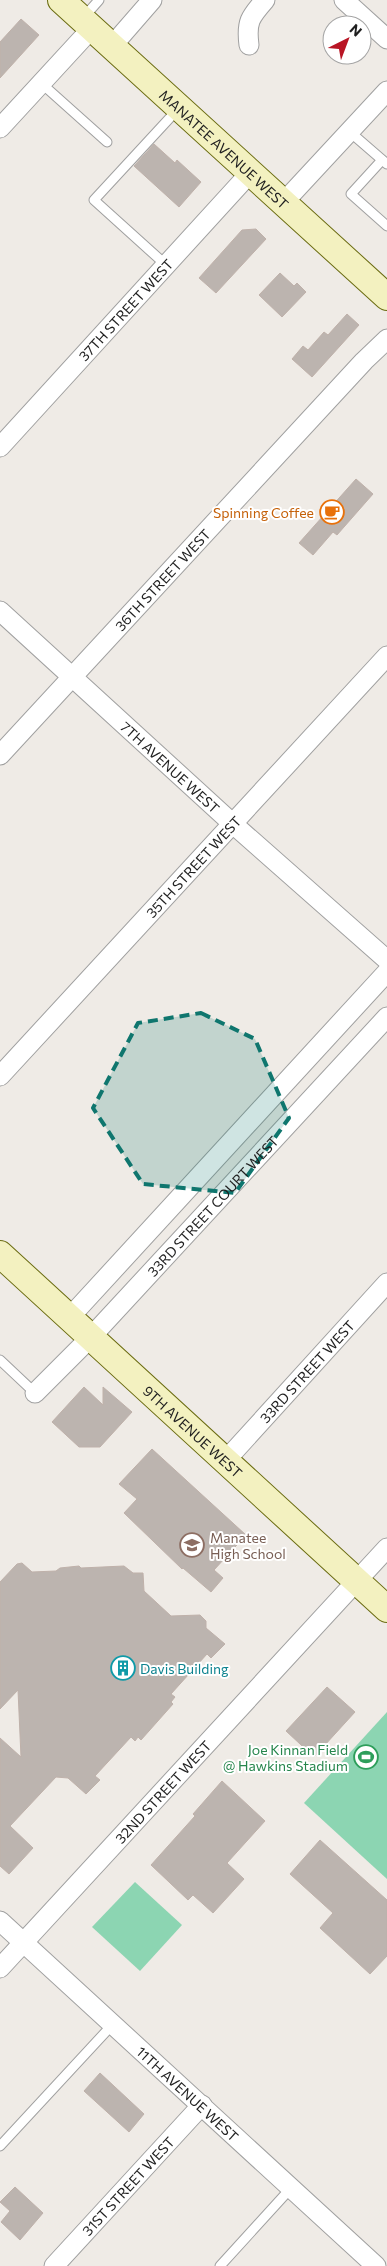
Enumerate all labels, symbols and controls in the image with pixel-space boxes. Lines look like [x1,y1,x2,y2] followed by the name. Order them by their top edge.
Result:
[322,15,372,65] north arrow
[346,20,366,40] text: N
[156,86,292,212] street label: MANATEE AVENUE WEST
[75,255,176,364] street label: 37TH STREET WEST
[319,499,345,525] cafe icon: Spinning Coffee
[213,504,314,521] place label: Spinning Coffee
[111,525,213,634] street label: 36TH STREET WEST
[118,718,223,816] street label: 7TH AVENUE WEST
[142,812,244,921] street label: 35TH STREET WEST
[143,1132,281,1279] street label: 33RD STREET COURT WEST
[256,1316,358,1426] street label: 33RD STREET WEST
[140,1381,246,1481] street label: 9TH AVENUE WEST
[210,1529,286,1562] place label: Manatee High School
[179,1532,205,1558] school or university icon: Manatee High School
[110,1655,136,1681] building icon: Davis Building
[140,1660,229,1677] place label: Davis Building
[111,1737,214,1846] street label: 32ND STREET WEST
[223,1741,348,1774] place label: Joe Kinnan Field @ Hawkins Stadium
[353,1744,379,1770] sports icon: Joe Kinnan Field @ Hawkins Stadium
[133,2042,242,2144] street label: 11TH AVENUE WEST
[78,2133,177,2239] street label: 31ST STREET WEST

